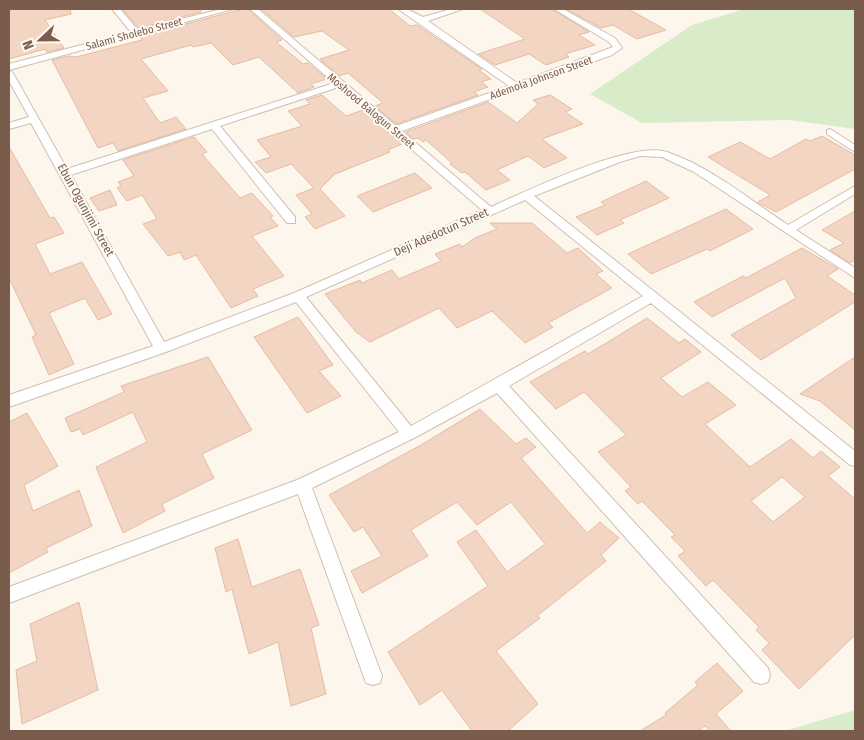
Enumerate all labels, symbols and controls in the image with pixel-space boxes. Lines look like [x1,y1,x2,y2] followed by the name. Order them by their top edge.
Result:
[15,15,65,65] north arrow
[84,15,184,53] street label: Salami Sholebo Street
[19,38,38,52] text: N
[488,53,595,103] street label: Ademola Johnson Street
[325,71,418,152] street label: Moshood Balogun Street
[55,161,117,259] street label: Ebun Ogunjimi Street
[392,205,491,259] street label: Deji Adedotun Street

